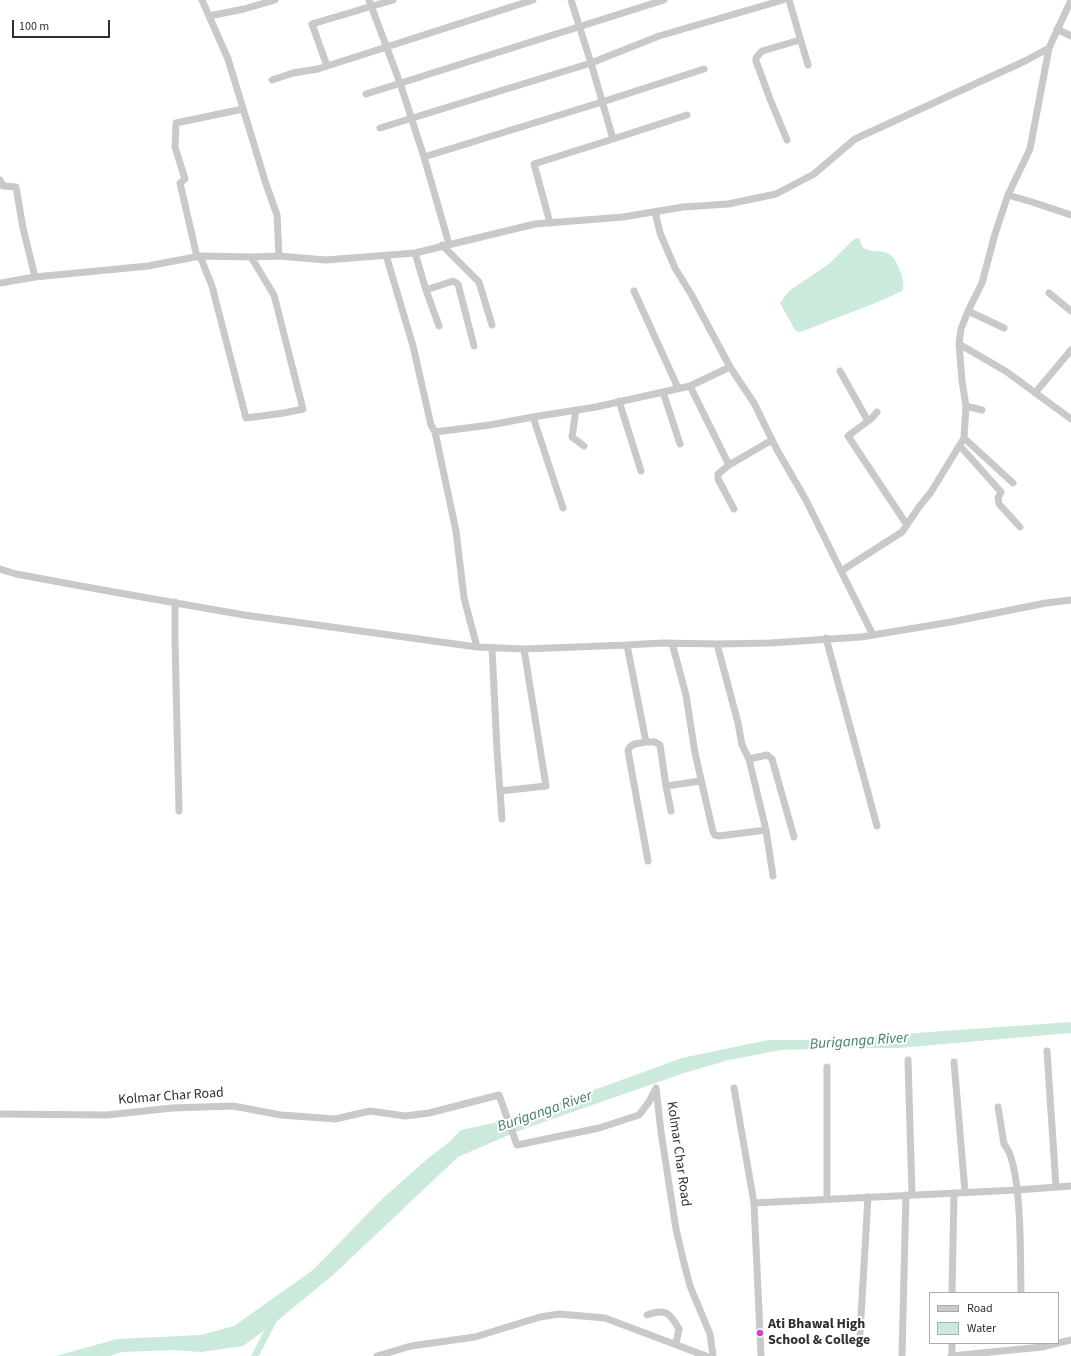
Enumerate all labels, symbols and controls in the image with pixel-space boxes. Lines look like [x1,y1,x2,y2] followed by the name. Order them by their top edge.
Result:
[14,12,112,38] scale bar
[19,18,49,35] text: 100 m
[809,1030,909,1054] water label: Buriganga River
[118,1085,224,1109] street label: Kolmar Char Road
[495,1087,595,1137] water label: Buriganga River
[662,1100,694,1208] street label: Kolmar Char Road
[929,1292,1059,1344] legend
[967,1300,993,1317] text: Road
[768,1317,870,1350] place label: Ati Bhawal High School & College
[967,1320,996,1337] text: Water
[755,1328,765,1338] marker: Ati Bhawal High School & College

